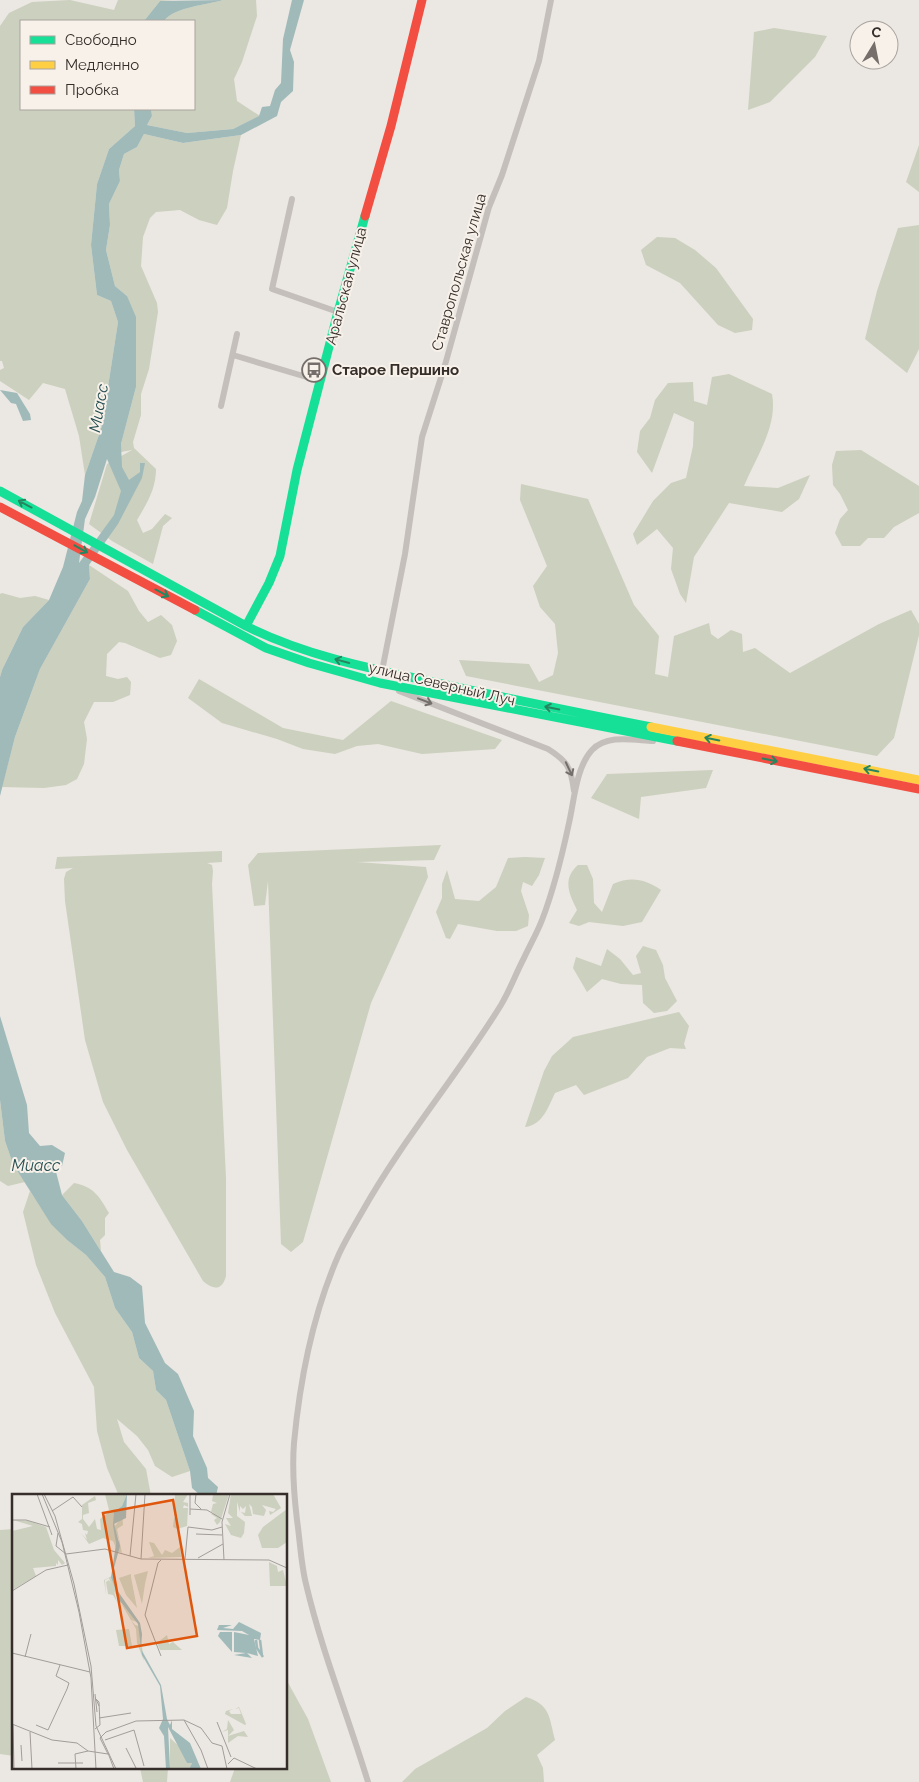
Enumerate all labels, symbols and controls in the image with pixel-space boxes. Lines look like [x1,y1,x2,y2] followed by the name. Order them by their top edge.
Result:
[20,20,195,110] legend
[849,20,899,70] north arrow
[870,23,883,41] text: С
[65,31,137,49] text: Свободно
[65,56,139,74] text: Медленно
[65,81,119,99] text: Пробка
[428,191,490,353] street label: Ставропольская улица
[322,225,370,347] street label: Аральская улица
[301,357,327,383] bus stop icon: Старое Першино
[332,361,459,379] place label: Старое Першино
[85,382,112,434] water label: Миасс
[18,499,33,508] one-way arrow
[74,544,89,554] one-way arrow
[154,588,169,598] one-way arrow
[335,655,351,665] one-way arrow
[367,658,517,710] street label: улица Северный Луч
[417,696,432,706] one-way arrow
[545,702,561,712] one-way arrow
[704,734,720,744] one-way arrow
[761,756,777,766] one-way arrow
[564,762,574,777] one-way arrow
[864,765,880,775] one-way arrow
[12,1156,61,1175] water label: Миасс
[12,1494,288,1770] inset map

